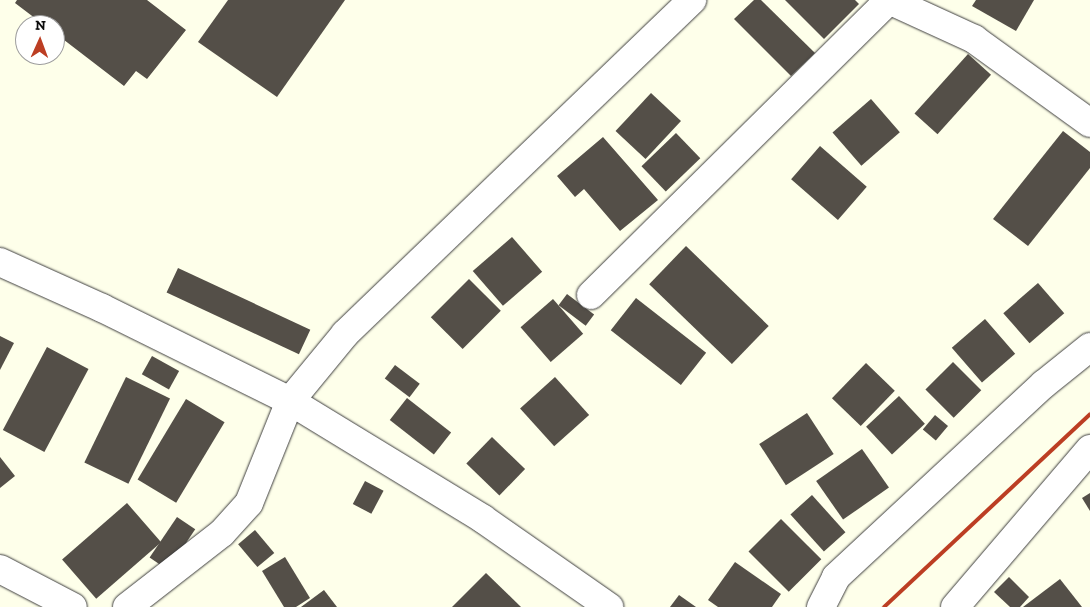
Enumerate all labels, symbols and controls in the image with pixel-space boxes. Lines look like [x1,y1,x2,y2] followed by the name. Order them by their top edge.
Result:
[15,15,65,65] north arrow
[35,17,46,34] text: N

